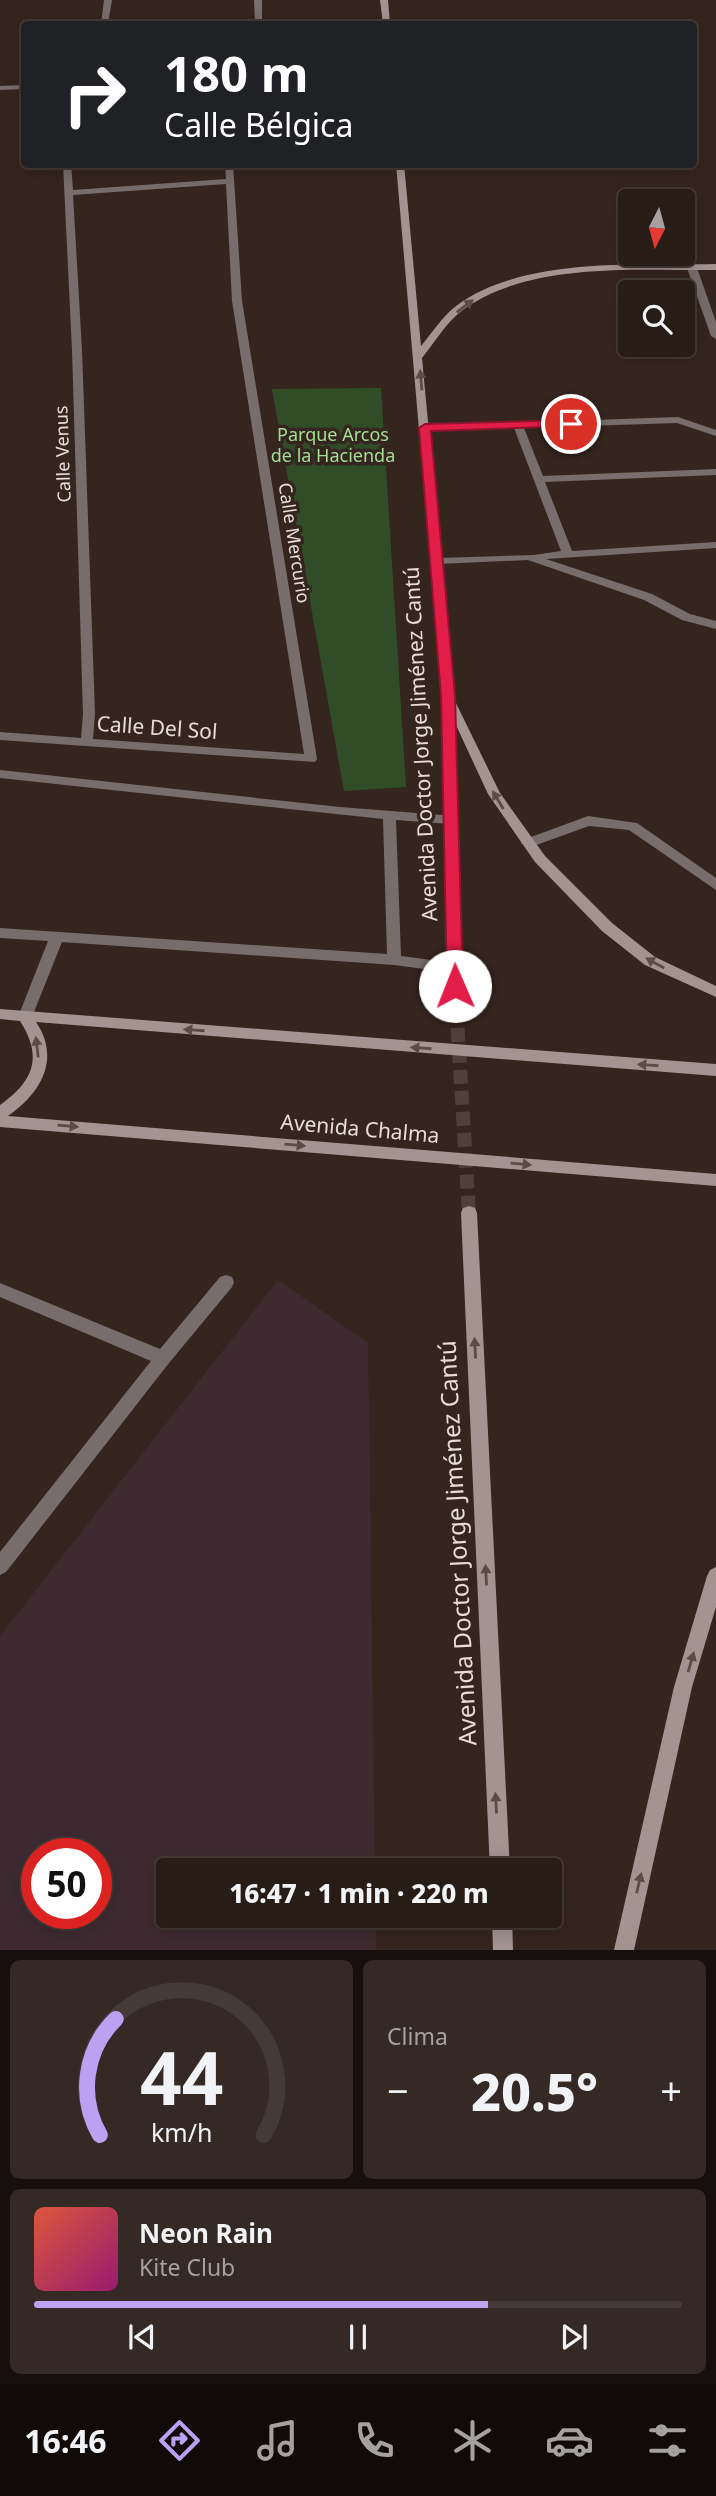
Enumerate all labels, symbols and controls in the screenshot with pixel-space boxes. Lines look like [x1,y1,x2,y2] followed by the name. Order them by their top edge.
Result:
[164,40,309,106] text: 180 m
[49,49,140,140] icon: right
[164,103,353,146] text: Calle Bélgica
[618,189,695,266] north arrow
[618,189,695,357] map controls
[618,280,695,357] button: search
[455,298,473,313] one-way arrow
[415,369,426,391] one-way arrow
[541,394,601,454] pin
[48,405,76,503] street label: Calle Venus
[552,405,590,443] icon: arrive
[271,422,395,467] park label: Parque Arcos de la Hacienda
[274,481,316,605] street label: Calle Mercurio
[397,566,443,922] street label: Avenida Doctor Jorge Jiménez Cantú
[96,709,218,745] street label: Calle Del Sol
[492,790,505,810] one-way arrow
[418,949,492,1023] position arrow
[645,957,664,969] one-way arrow
[183,1024,205,1035] one-way arrow
[32,1036,43,1058] one-way arrow
[410,1042,432,1053] one-way arrow
[637,1059,659,1070] one-way arrow
[279,1107,441,1149] street label: Avenida Chalma
[57,1121,79,1132] one-way arrow
[284,1140,306,1151] one-way arrow
[511,1159,533,1170] one-way arrow
[470,1337,481,1359] one-way arrow
[429,1339,484,1747] street label: Avenida Doctor Jorge Jiménez Cantú
[480,1564,491,1586] one-way arrow
[686,1651,696,1672] one-way arrow
[491,1791,502,1813] one-way arrow
[21,1838,112,1929] speed limit sign: 50
[634,1872,645,1894] one-way arrow
[229,1875,489,1911] text: 16:47 · 1 min · 220 m
[387,2020,448,2052] text: Clima
[140,2028,223,2127] text: 44
[471,2055,598,2126] text: 20.5°
[387,2064,409,2116] text: −
[660,2064,682,2116] text: +
[151,2115,212,2149] text: km/h
[139,2215,273,2251] text: Neon Rain
[139,2251,235,2283] text: Kite Club
[123,2318,161,2356] icon: previous
[339,2318,377,2356] icon: pause
[555,2318,593,2356] icon: next
[155,2416,204,2465] icon: directions
[253,2416,302,2465] icon: music
[350,2416,399,2465] icon: phone
[448,2416,497,2465] icon: climate
[545,2416,594,2465] icon: car
[643,2416,692,2465] icon: filters
[24,2419,106,2462] text: 16:46

